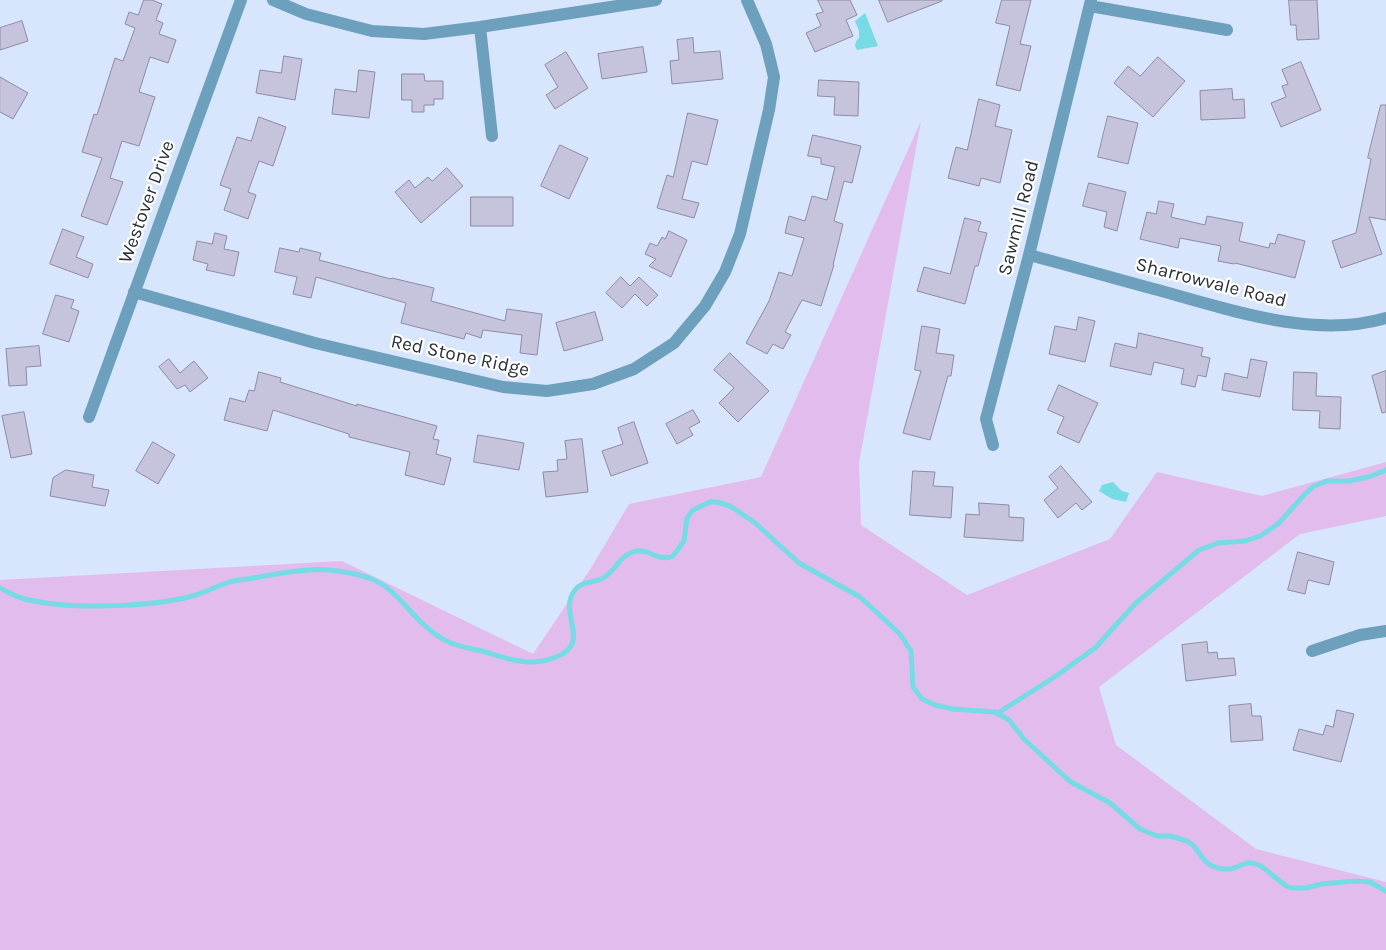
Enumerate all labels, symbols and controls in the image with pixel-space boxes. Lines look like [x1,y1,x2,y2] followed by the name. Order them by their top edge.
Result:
[114,138,180,266] street label: Westover Drive
[994,158,1044,278] street label: Sawmill Road
[1133,253,1289,313] street label: Sharrowvale Road
[389,330,531,382] street label: Red Stone Ridge

